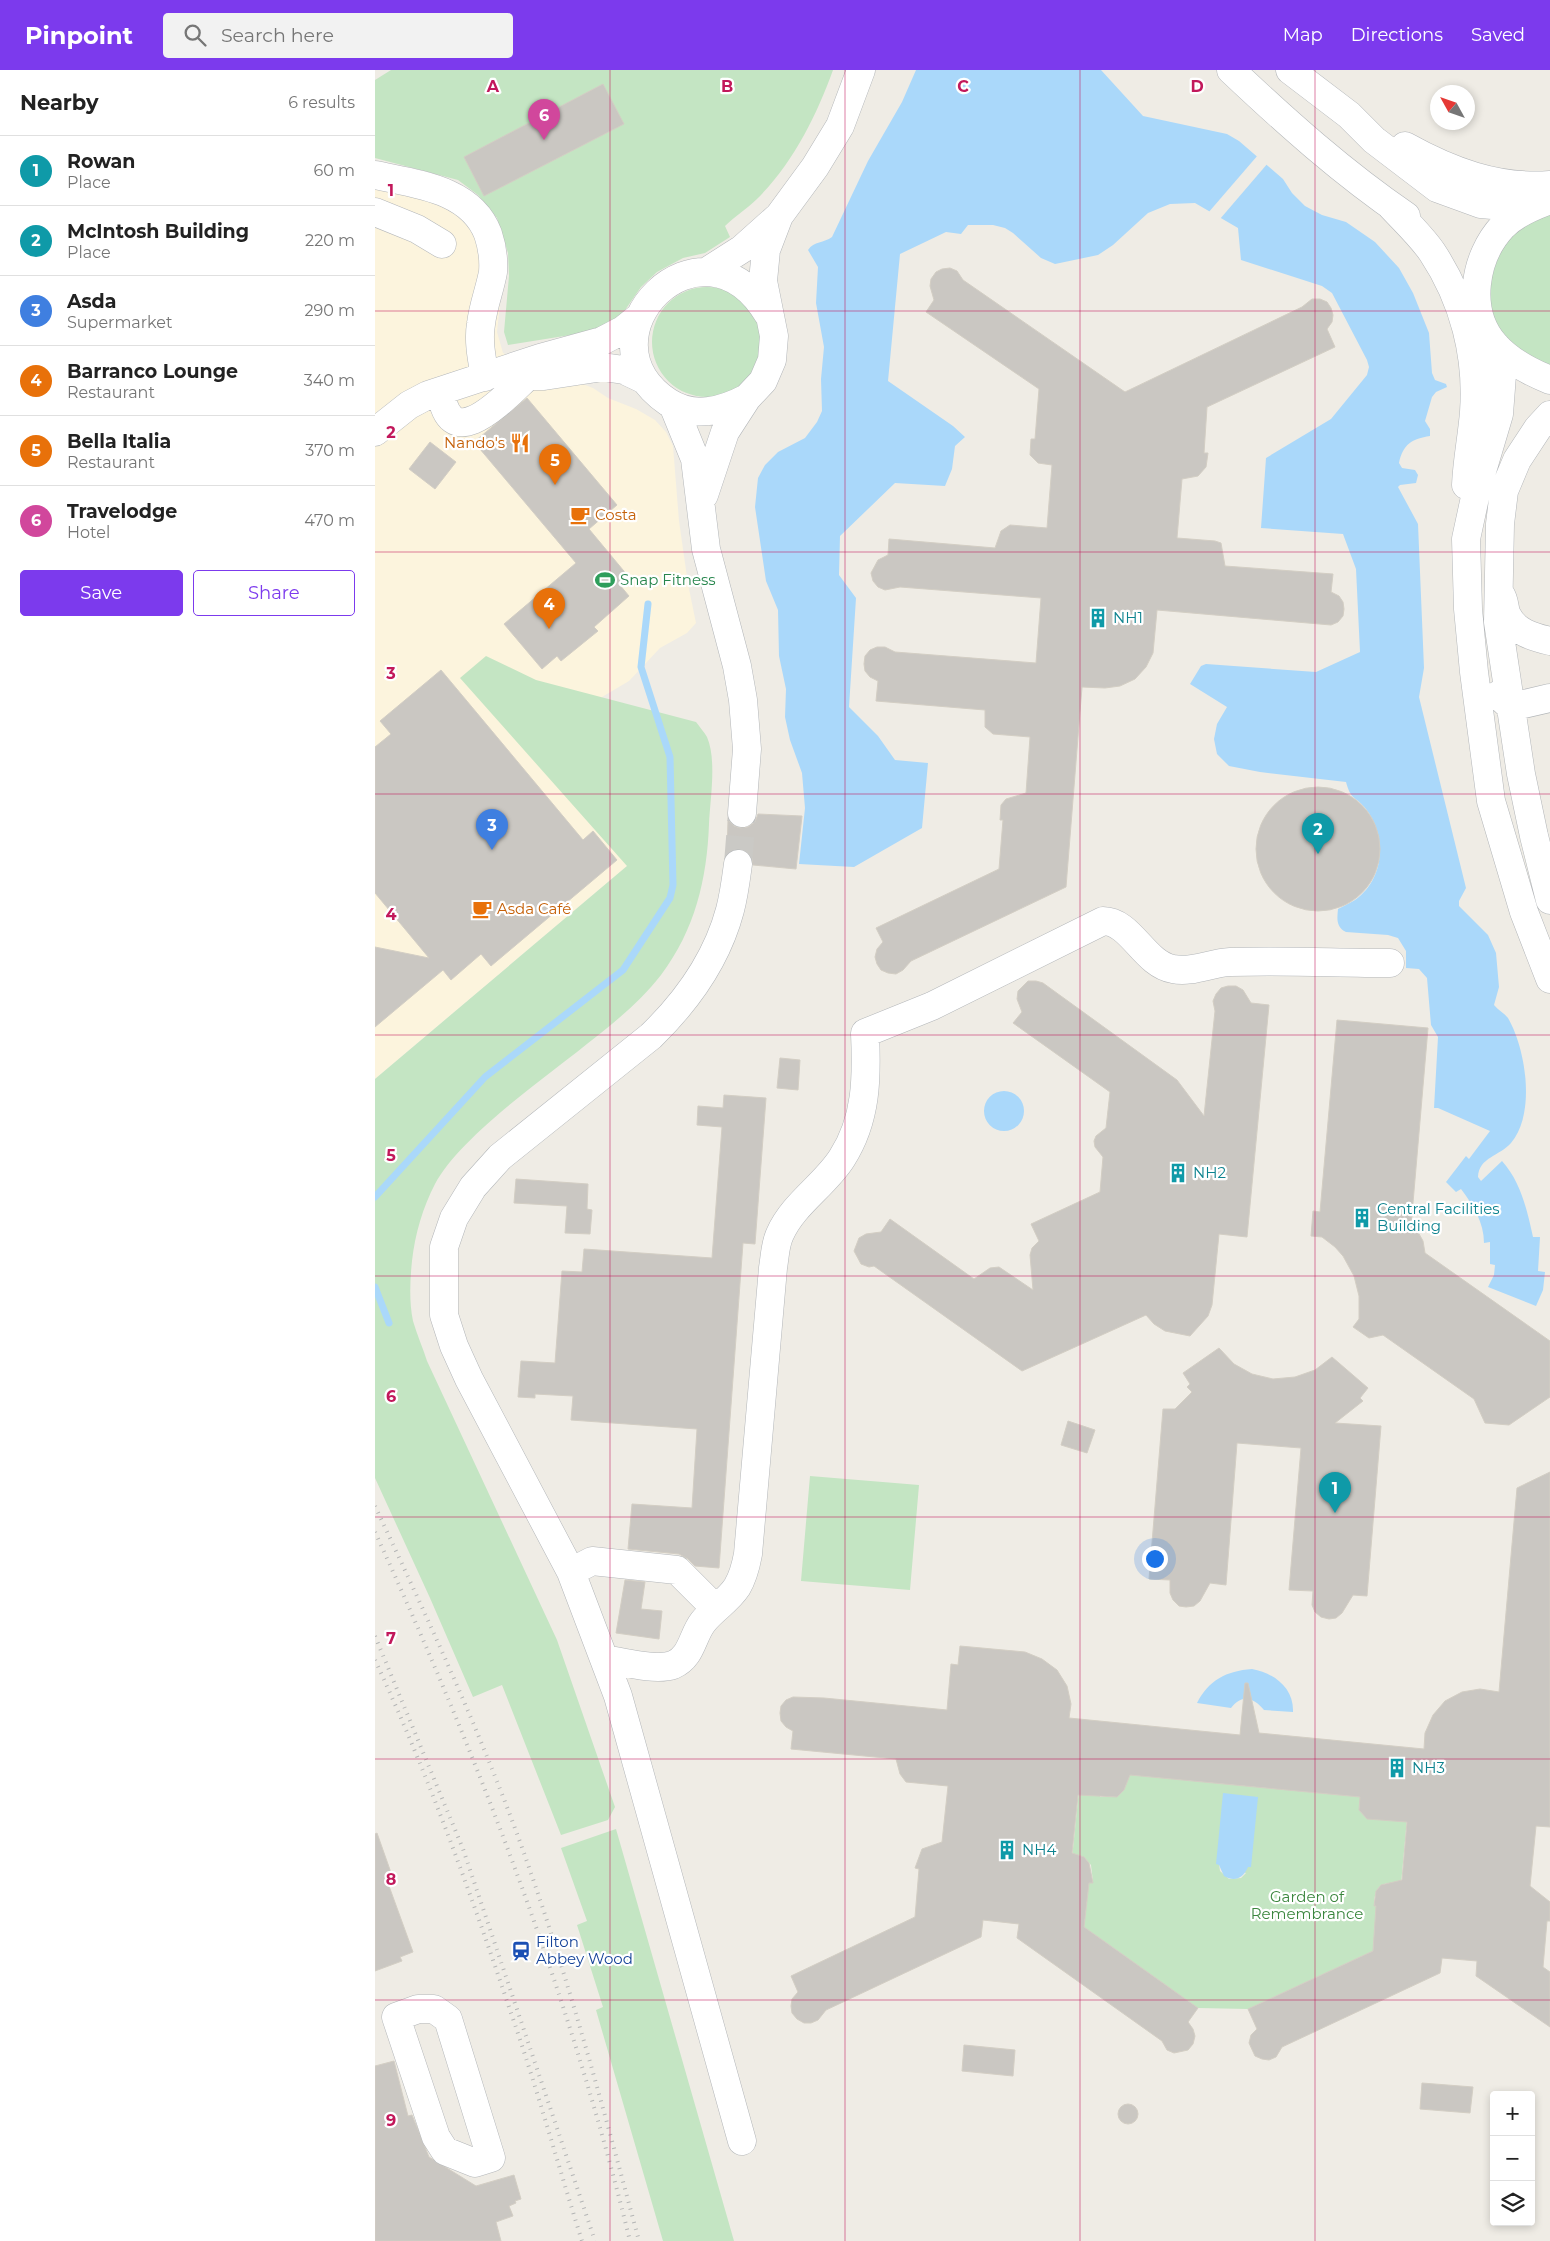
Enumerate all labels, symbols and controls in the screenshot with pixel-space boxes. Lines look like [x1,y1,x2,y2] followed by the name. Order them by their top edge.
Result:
[163,13,513,58] search box
[25,21,133,50] text: Pinpoint
[181,21,209,49] icon: search
[221,24,334,47] text: Search here
[1283,24,1323,46] text: Map
[1351,24,1443,46] text: Directions
[1471,24,1525,46] text: Saved
[486,77,500,96] text: A
[721,77,733,96] text: B
[957,77,969,96] text: C
[1190,77,1204,96] text: D
[1430,85,1475,130] north arrow
[20,90,99,115] text: Nearby
[288,93,355,112] text: 6 results
[528,99,560,140] pin: 6
[67,150,135,173] text: Rowan
[33,161,39,180] text: 1
[313,161,355,180] text: 60 m
[67,173,111,192] text: Place
[388,181,394,200] text: 1
[67,220,249,243] text: McIntosh Building
[31,231,41,250] text: 2
[305,231,355,250] text: 220 m
[67,243,111,262] text: Place
[67,290,116,313] text: Asda
[31,301,41,320] text: 3
[304,301,355,320] text: 290 m
[67,313,173,332] text: Supermarket
[67,360,238,383] text: Barranco Lounge
[30,371,42,390] text: 4
[304,371,355,390] text: 340 m
[67,383,155,402] text: Restaurant
[386,423,396,442] text: 2
[67,430,171,453] text: Bella Italia
[509,432,531,454] restaurant icon: Nando's
[444,433,505,452] place label: Nando's
[31,441,41,460] text: 5
[305,441,355,460] text: 370 m
[539,444,571,485] pin: 5
[67,453,155,472] text: Restaurant
[67,500,177,523] text: Travelodge
[569,504,591,526] cafe icon: Costa
[595,505,637,524] place label: Costa
[31,511,41,530] text: 6
[304,511,355,530] text: 470 m
[67,523,110,542] text: Hotel
[594,569,616,591] sports icon: Snap Fitness
[20,570,183,616] button: Save
[193,570,355,616] button: Share
[620,570,716,589] place label: Snap Fitness
[533,588,565,629] pin: 4
[1087,607,1109,629] building icon: NH1
[1113,608,1143,627] place label: NH1
[385,664,396,683] text: 3
[476,809,508,850] pin: 3
[1302,813,1334,854] pin: 2
[471,898,493,920] cafe icon: Asda Café
[497,899,571,918] place label: Asda Café
[385,905,397,924] text: 4
[386,1146,396,1165] text: 5
[1167,1162,1189,1184] building icon: NH2
[1193,1163,1226,1182] place label: NH2
[1377,1199,1500,1235] place label: Central Facilities Building
[1351,1207,1373,1229] building icon: Central Facilities Building
[386,1387,396,1406] text: 6
[1319,1472,1351,1513] pin: 1
[1142,1546,1168,1572] your location
[386,1629,396,1648] text: 7
[1386,1757,1408,1779] building icon: NH3
[1412,1758,1445,1777] place label: NH3
[996,1839,1018,1861] building icon: NH4
[1022,1840,1056,1859] place label: NH4
[386,1870,396,1889] text: 8
[1251,1887,1363,1923] park label: Garden of Remembrance
[536,1932,633,1968] place label: Filton Abbey Wood
[510,1940,532,1962] station icon: Filton Abbey Wood
[1490,2091,1535,2226] map controls
[1490,2091,1535,2136] button: +
[386,2111,396,2130] text: 9
[1490,2136,1535,2181] button: −
[1490,2181,1535,2226] button: layers

